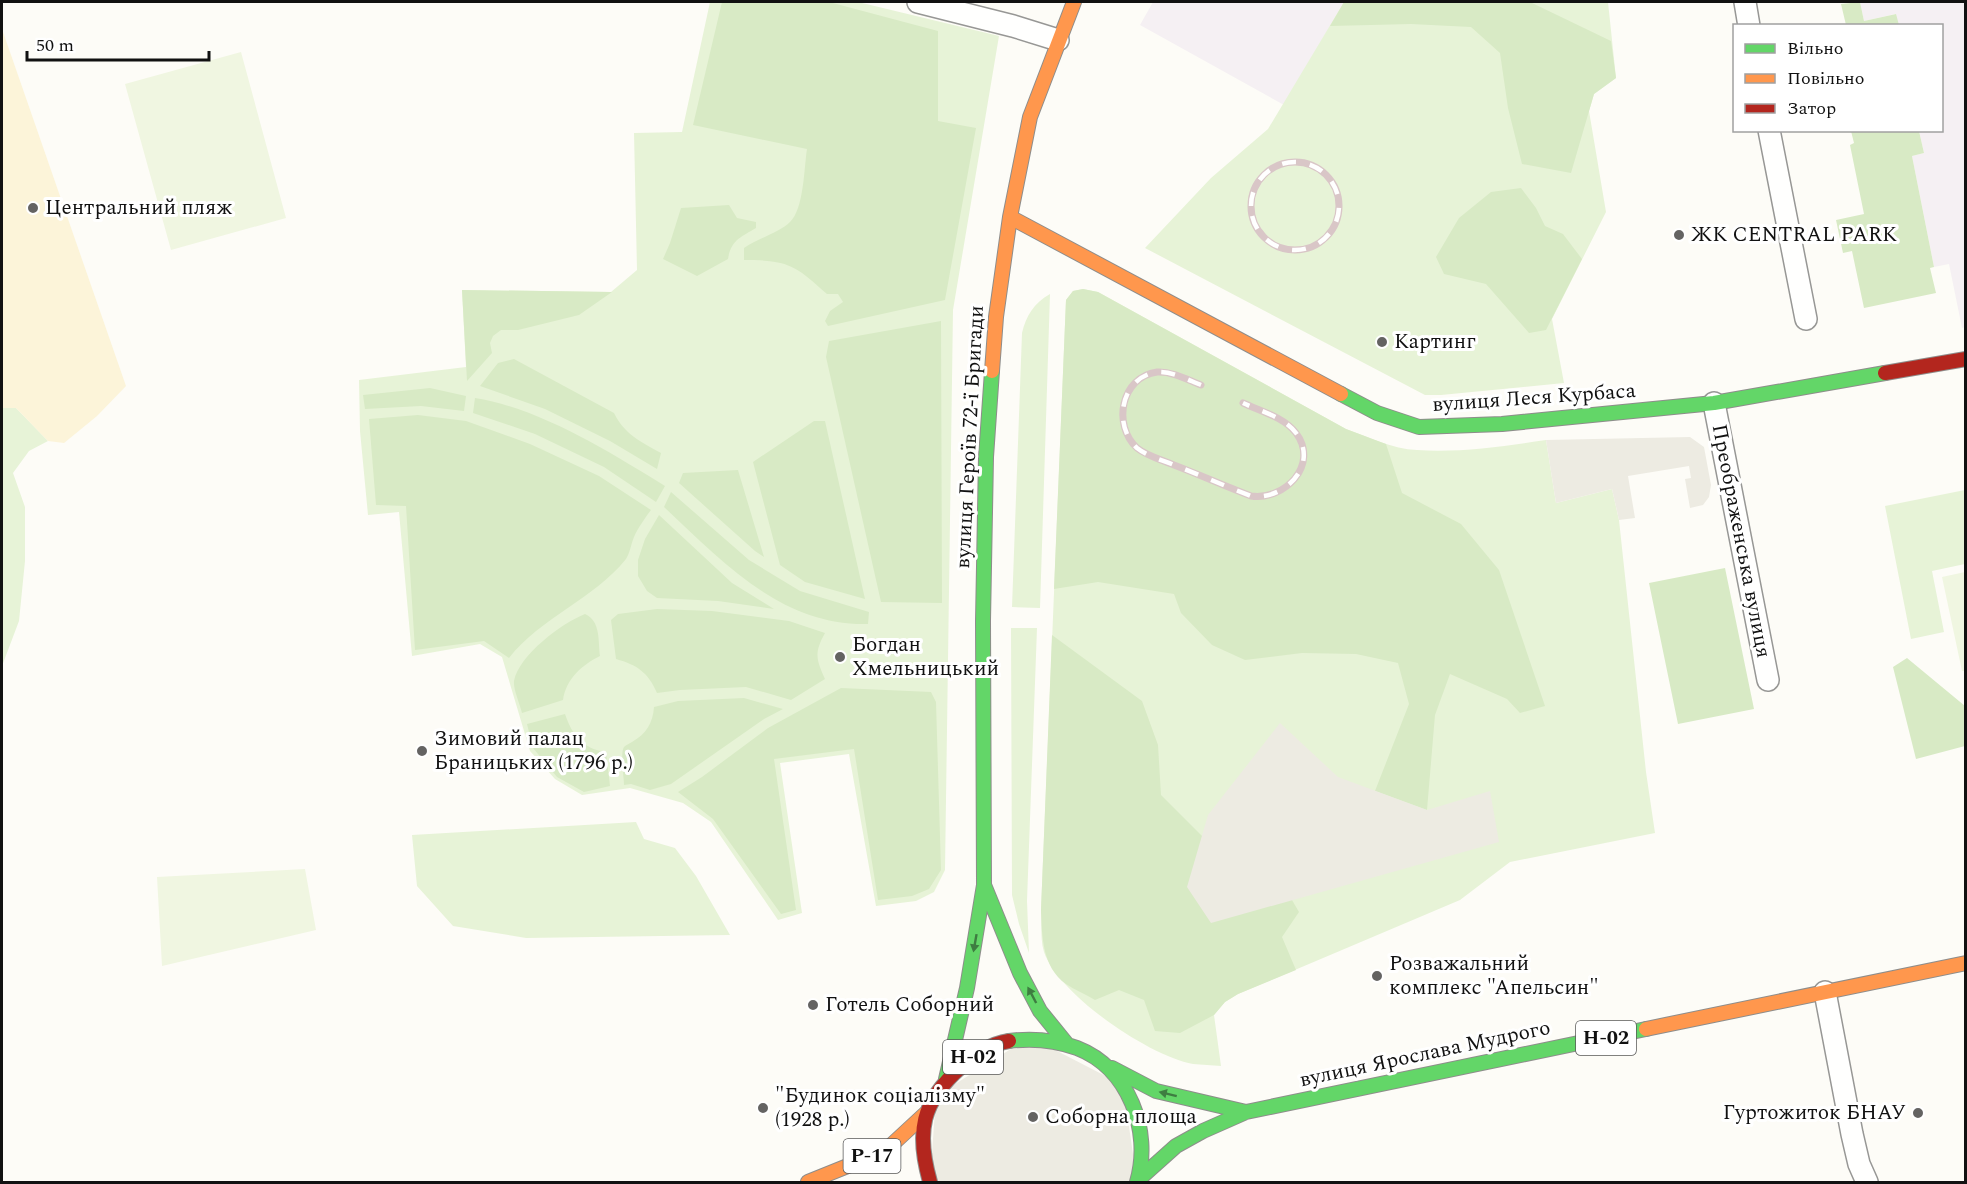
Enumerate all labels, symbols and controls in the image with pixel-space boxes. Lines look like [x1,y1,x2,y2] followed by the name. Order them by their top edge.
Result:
[27,24,208,62] scale bar
[1733,24,1943,132] legend
[36,32,74,59] text: 50 m
[1787,35,1844,62] text: Вільно
[1787,65,1864,92] text: Повільно
[1787,95,1836,122] text: Затор
[45,192,233,224] place label: Центральний пляж
[26,201,40,215] marker: Центральний пляж
[1691,219,1897,251] place label: ЖК CENTRAL PARK
[1672,228,1686,242] marker: ЖК CENTRAL PARK
[947,305,993,569] street label: вулиця Героїв 72-ї Бригади
[1394,326,1476,358] place label: Картинг
[1375,335,1389,349] marker: Картинг
[1431,375,1638,421] street label: вулиця Леся Курбаса
[1703,421,1779,661] street label: Преображенська вулиця
[852,629,999,685] place label: Богдан Хмельницький
[833,650,847,664] marker: Богдан Хмельницький
[434,723,633,779] place label: Зимовий палац Браницьких (1796 р.)
[415,744,429,758] marker: Зимовий палац Браницьких (1796 р.)
[970,934,979,953] one-way arrow
[1389,948,1599,1004] place label: Розважальний комплекс "Апельсин"
[1370,969,1384,983] marker: Розважальний комплекс "Апельсин"
[1027,987,1037,1004] one-way arrow
[825,989,994,1021] place label: Готель Соборний
[806,998,820,1012] marker: Готель Соборний
[1297,1012,1553,1096] street label: вулиця Ярослава Мудрого
[1576,1021,1636,1055] road number: Н-02
[943,1040,1003,1074] road number: Н-02
[775,1080,985,1136] place label: "Будинок соціалізму" (1928 р.)
[1159,1088,1178,1098] one-way arrow
[1723,1097,1906,1129] place label: Гуртожиток БНАУ
[756,1101,770,1115] marker: "Будинок соціалізму" (1928 р.)
[1045,1101,1198,1133] place label: Соборна площа
[1911,1106,1925,1120] marker: Гуртожиток БНАУ
[1026,1110,1040,1124] marker: Соборна площа
[844,1139,900,1173] road number: Р-17

